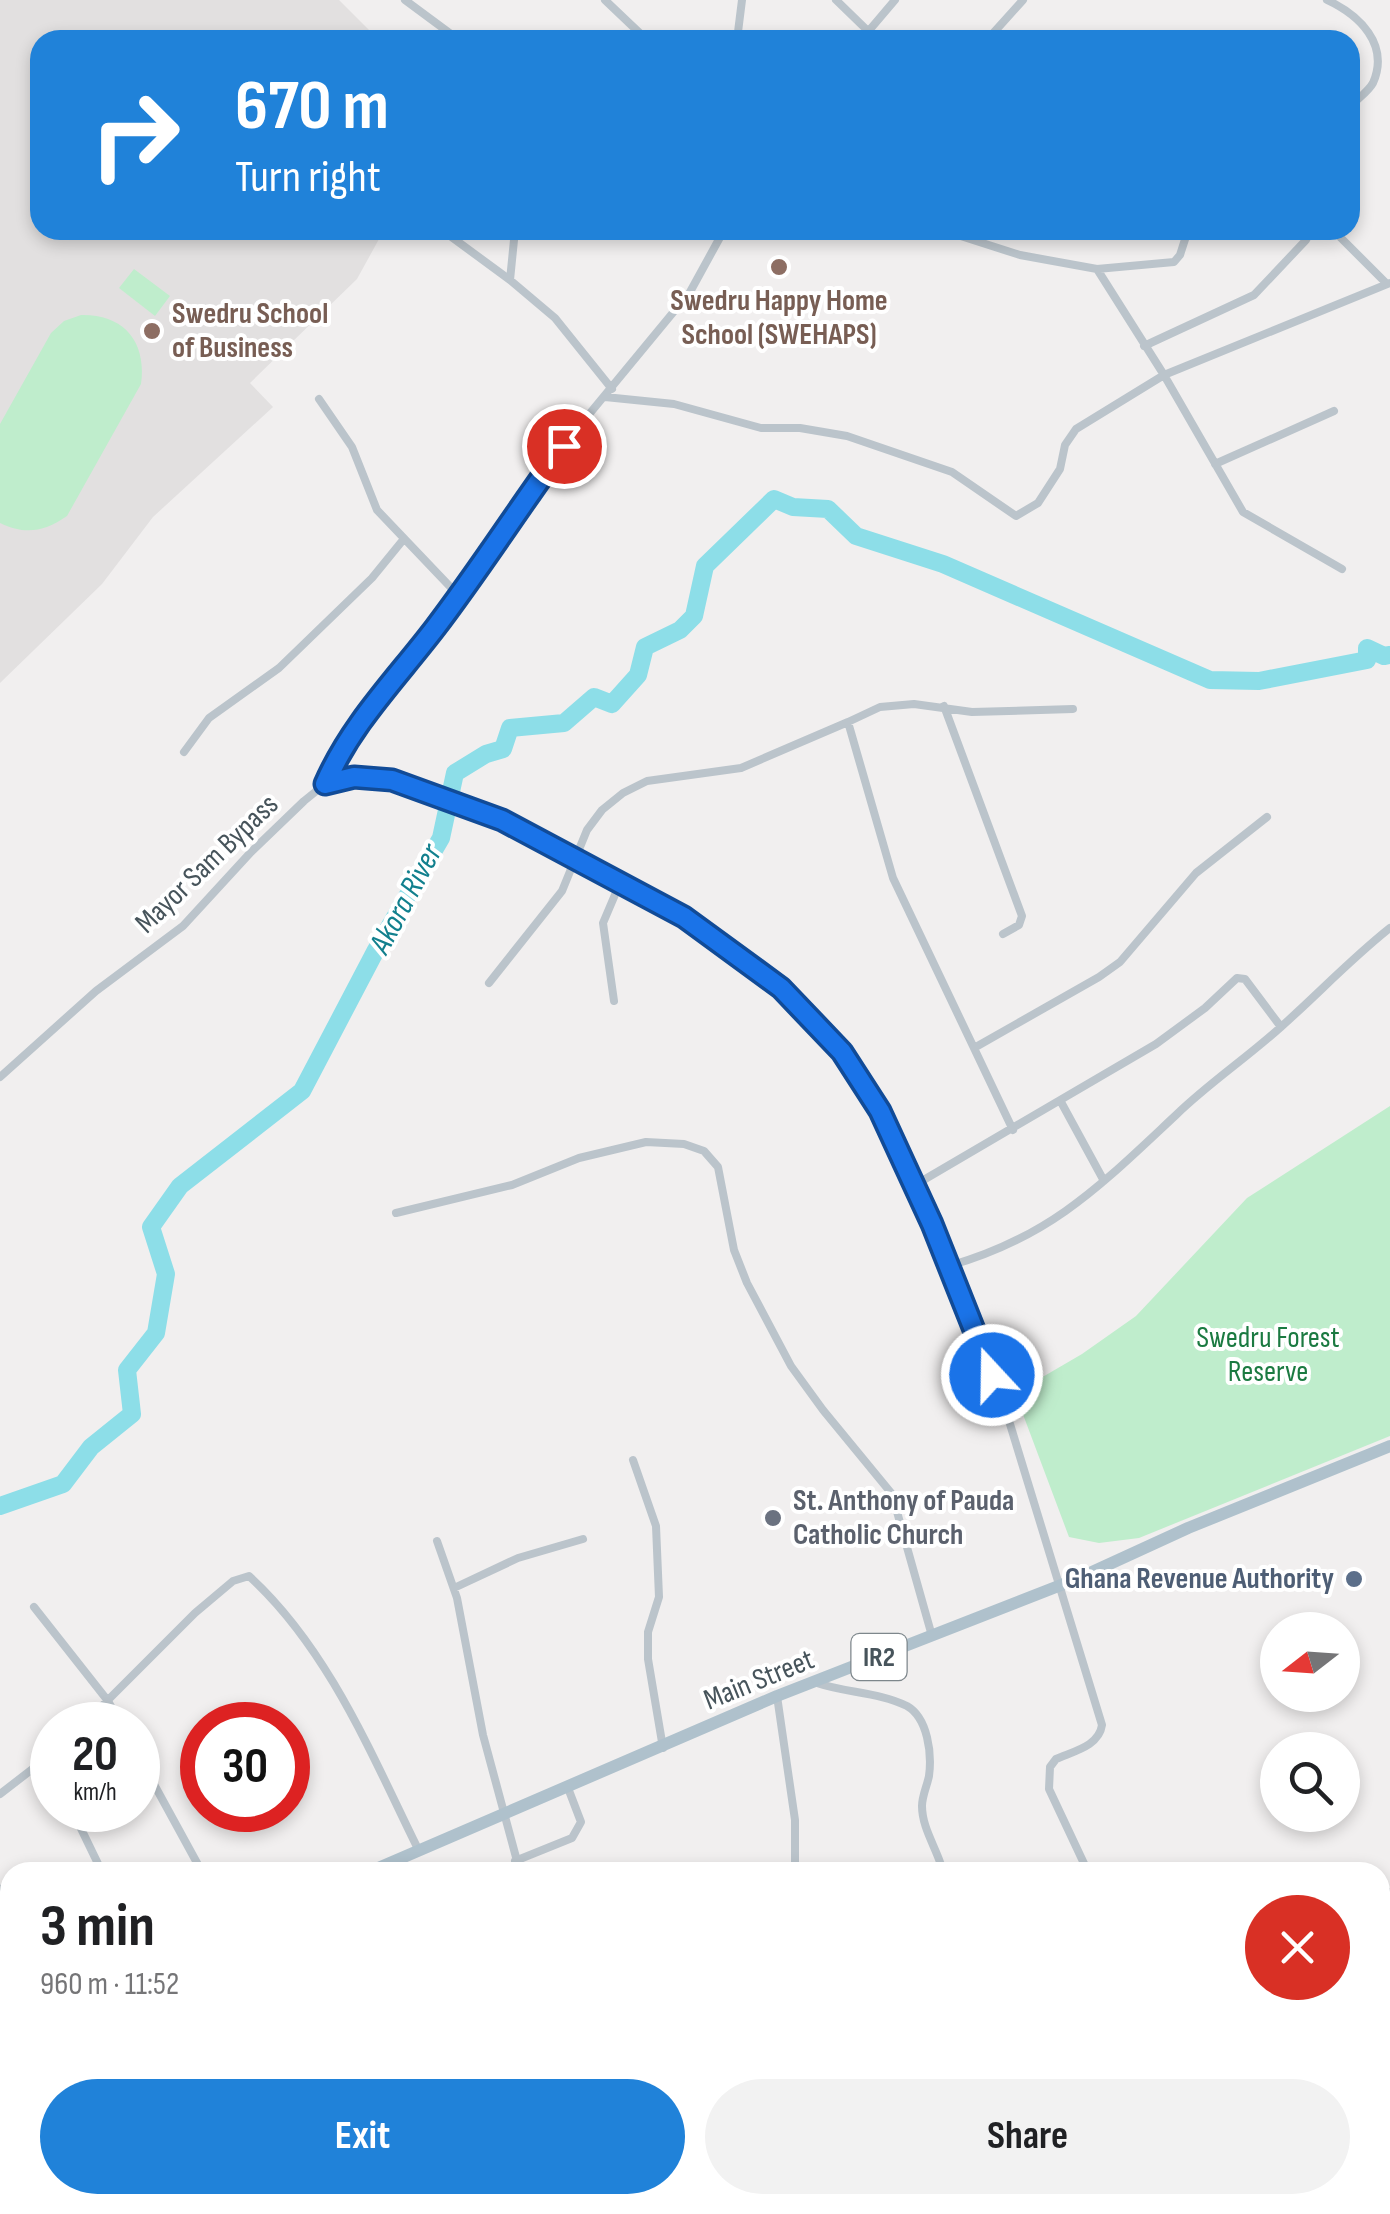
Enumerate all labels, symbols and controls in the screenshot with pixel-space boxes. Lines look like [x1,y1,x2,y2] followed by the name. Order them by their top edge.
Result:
[235,65,389,149] text: 670 m
[70,70,200,200] icon: right
[235,150,381,205] text: Turn right
[768,256,790,278] marker: Swedru Happy Home School (SWEHAPS)
[670,283,888,353] place label: Swedru Happy Home School (SWEHAPS)
[172,296,328,366] place label: Swedru School of Business
[141,320,163,342] marker: Swedru School of Business
[522,404,607,489] pin
[537,419,592,474] icon: arrive
[128,787,286,941] street label: Mayor Sam Bypass
[360,837,451,962] water label: Akora River
[1196,1320,1340,1390] park label: Swedru Forest Reserve
[940,1323,1044,1427] position arrow
[793,1483,1014,1553] place label: St. Anthony of Pauda Catholic Church
[762,1507,784,1529] marker: St. Anthony of Pauda Catholic Church
[1065,1561,1335,1597] place label: Ghana Revenue Authority
[1343,1568,1365,1590] marker: Ghana Revenue Authority
[1260,1612,1360,1712] north arrow
[1260,1612,1360,1832] map controls
[852,1634,906,1680] road number: IR2
[699,1642,819,1718] street label: Main Street
[180,1702,310,1832] speed limit sign: 30
[72,1725,118,1785] text: 20
[1260,1732,1360,1832] button: search
[73,1777,117,1808] text: km/h
[40,1891,155,1963] text: 3 min
[1245,1895,1350,2000] button: close
[40,1965,179,2004] text: 960 m · 11:52
[40,2079,685,2194] button: Exit
[705,2079,1350,2194] button: Share

